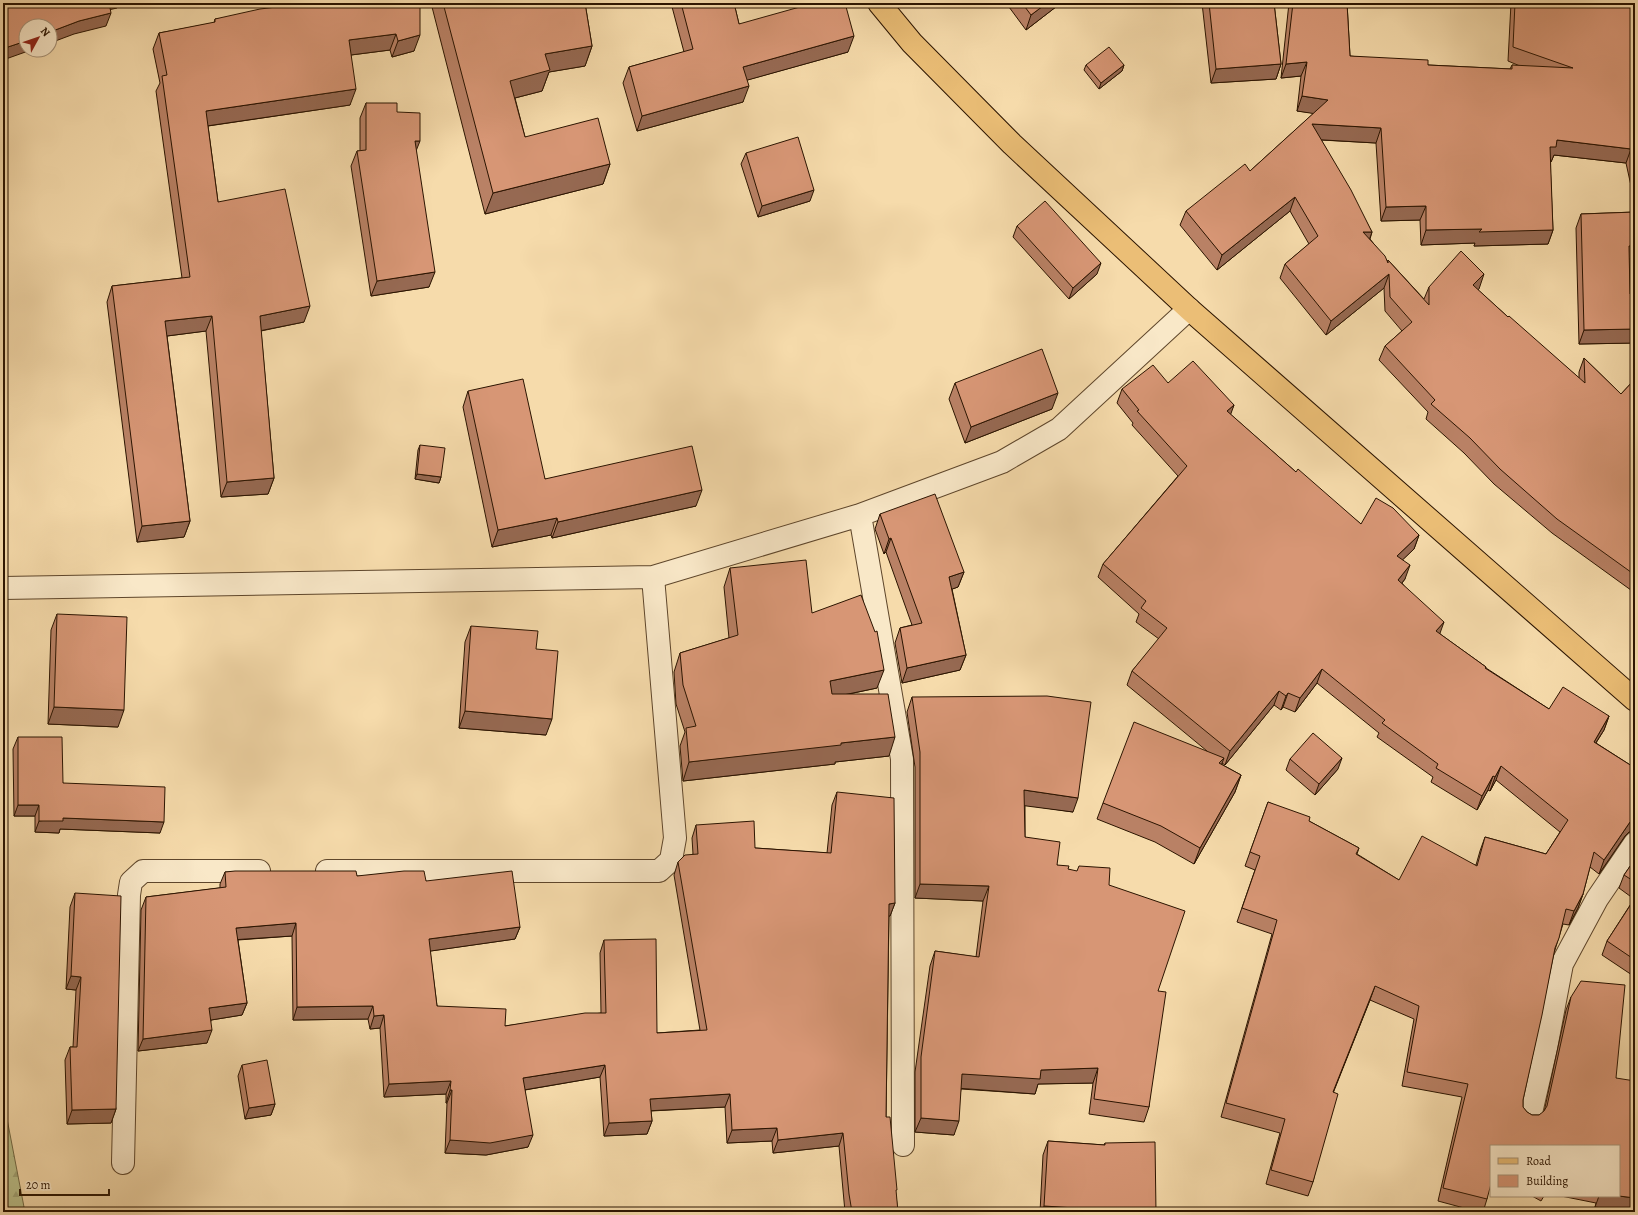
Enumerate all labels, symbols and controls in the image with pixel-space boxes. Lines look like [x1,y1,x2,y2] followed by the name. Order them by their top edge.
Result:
[18,18,58,58] north arrow
[37,24,54,40] text: N
[1490,1145,1620,1197] legend
[1526,1153,1552,1169] text: Road
[20,1171,109,1197] scale bar
[1526,1173,1568,1189] text: Building
[26,1177,50,1193] text: 20 m

